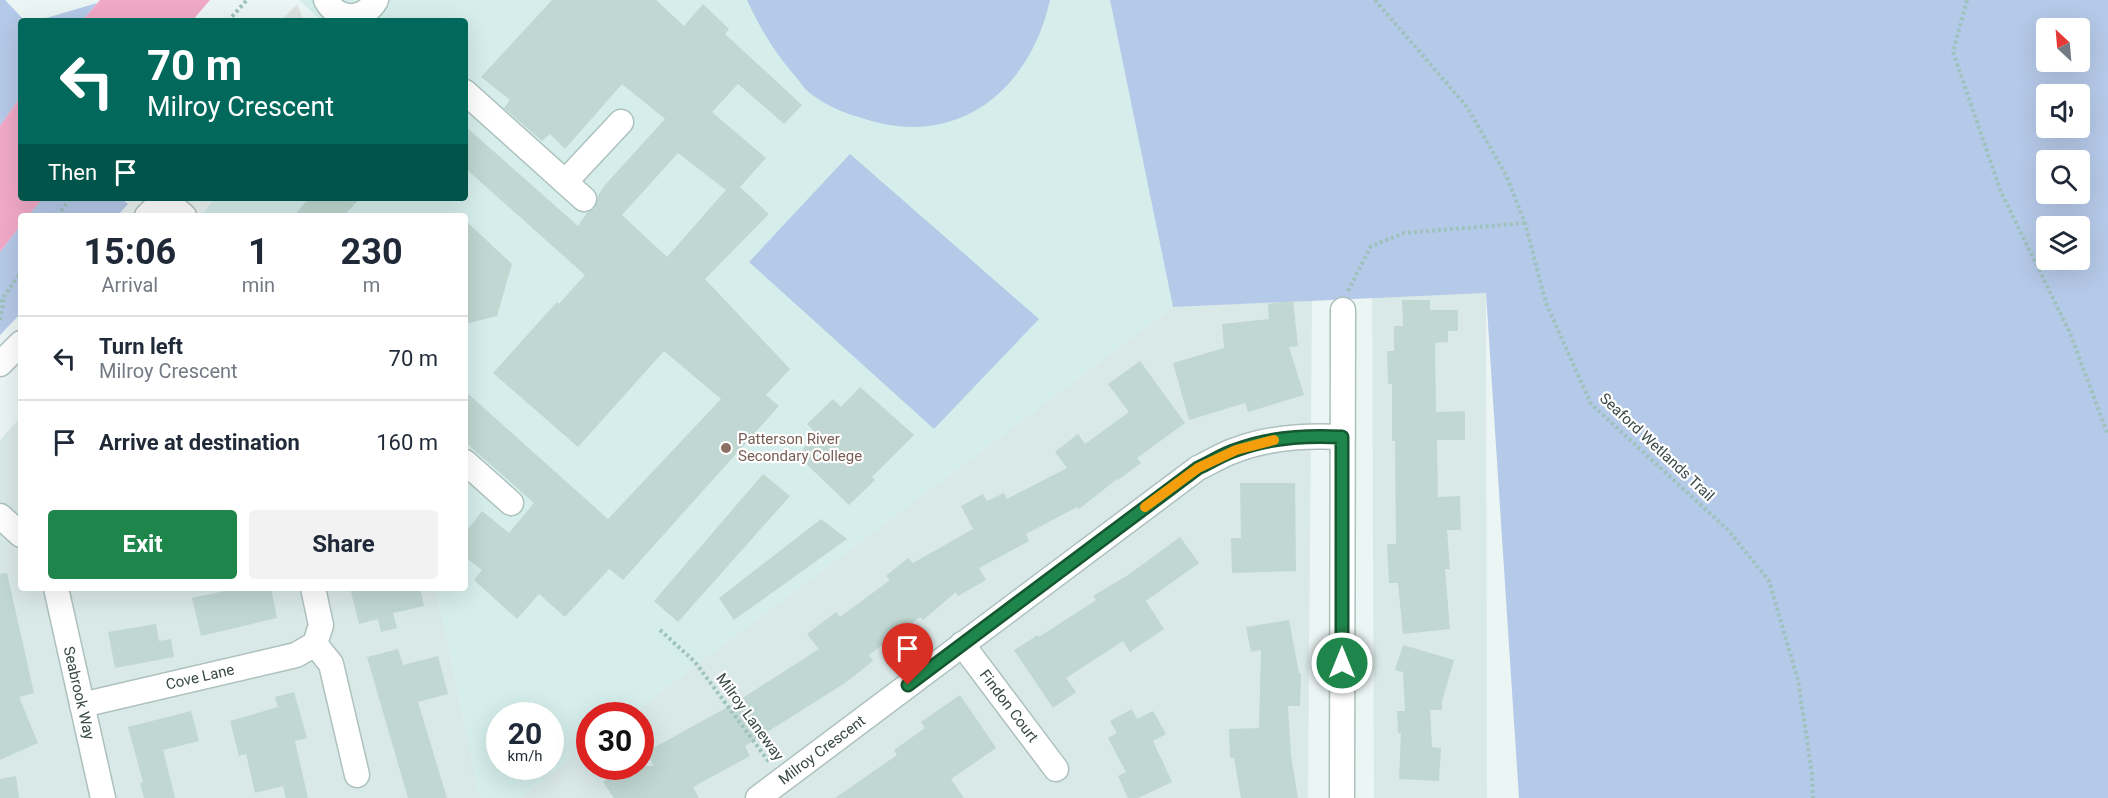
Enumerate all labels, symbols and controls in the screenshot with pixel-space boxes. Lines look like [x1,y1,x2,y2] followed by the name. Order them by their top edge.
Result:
[2036,18,2090,72] north arrow
[2036,18,2090,270] map controls
[147,41,242,90] text: 70 m
[48,42,126,120] icon: left
[2036,84,2090,138] button: sound
[147,91,334,123] text: Milroy Crescent
[2036,150,2090,204] button: search
[109,156,142,189] icon: arrive
[48,160,97,185] text: Then
[2036,216,2090,270] button: layers
[83,231,176,273] text: 15:06
[248,231,269,273] text: 1
[341,231,403,273] text: 230
[101,273,158,297] text: Arrival
[242,273,275,297] text: min
[363,273,380,297] text: m
[99,334,183,359] text: Turn left
[48,342,81,375] icon: left
[389,346,438,371] text: 70 m
[99,359,238,383] text: Milroy Crescent
[1596,389,1718,505] street label: Seaford Wetlands Trail
[48,426,81,459] icon: arrive
[99,430,300,455] text: Arrive at destination
[376,430,438,455] text: 160 m
[738,430,862,465] place label: Patterson River Secondary College
[719,441,733,455] marker: Patterson River Secondary College
[48,510,237,579] button: Exit
[249,510,438,579] button: Share
[882,623,933,685] pin
[1310,631,1374,695] position arrow
[891,632,924,665] icon: arrive
[60,645,98,741] street label: Seabrook Way
[164,660,236,694] street label: Cove Lane
[976,666,1042,746] street label: Findon Court
[712,670,788,764] street label: Milroy Laneway
[576,702,654,780] speed limit sign: 30
[775,711,869,788] street label: Milroy Crescent
[508,716,542,751] text: 20
[507,747,543,765] text: km/h

